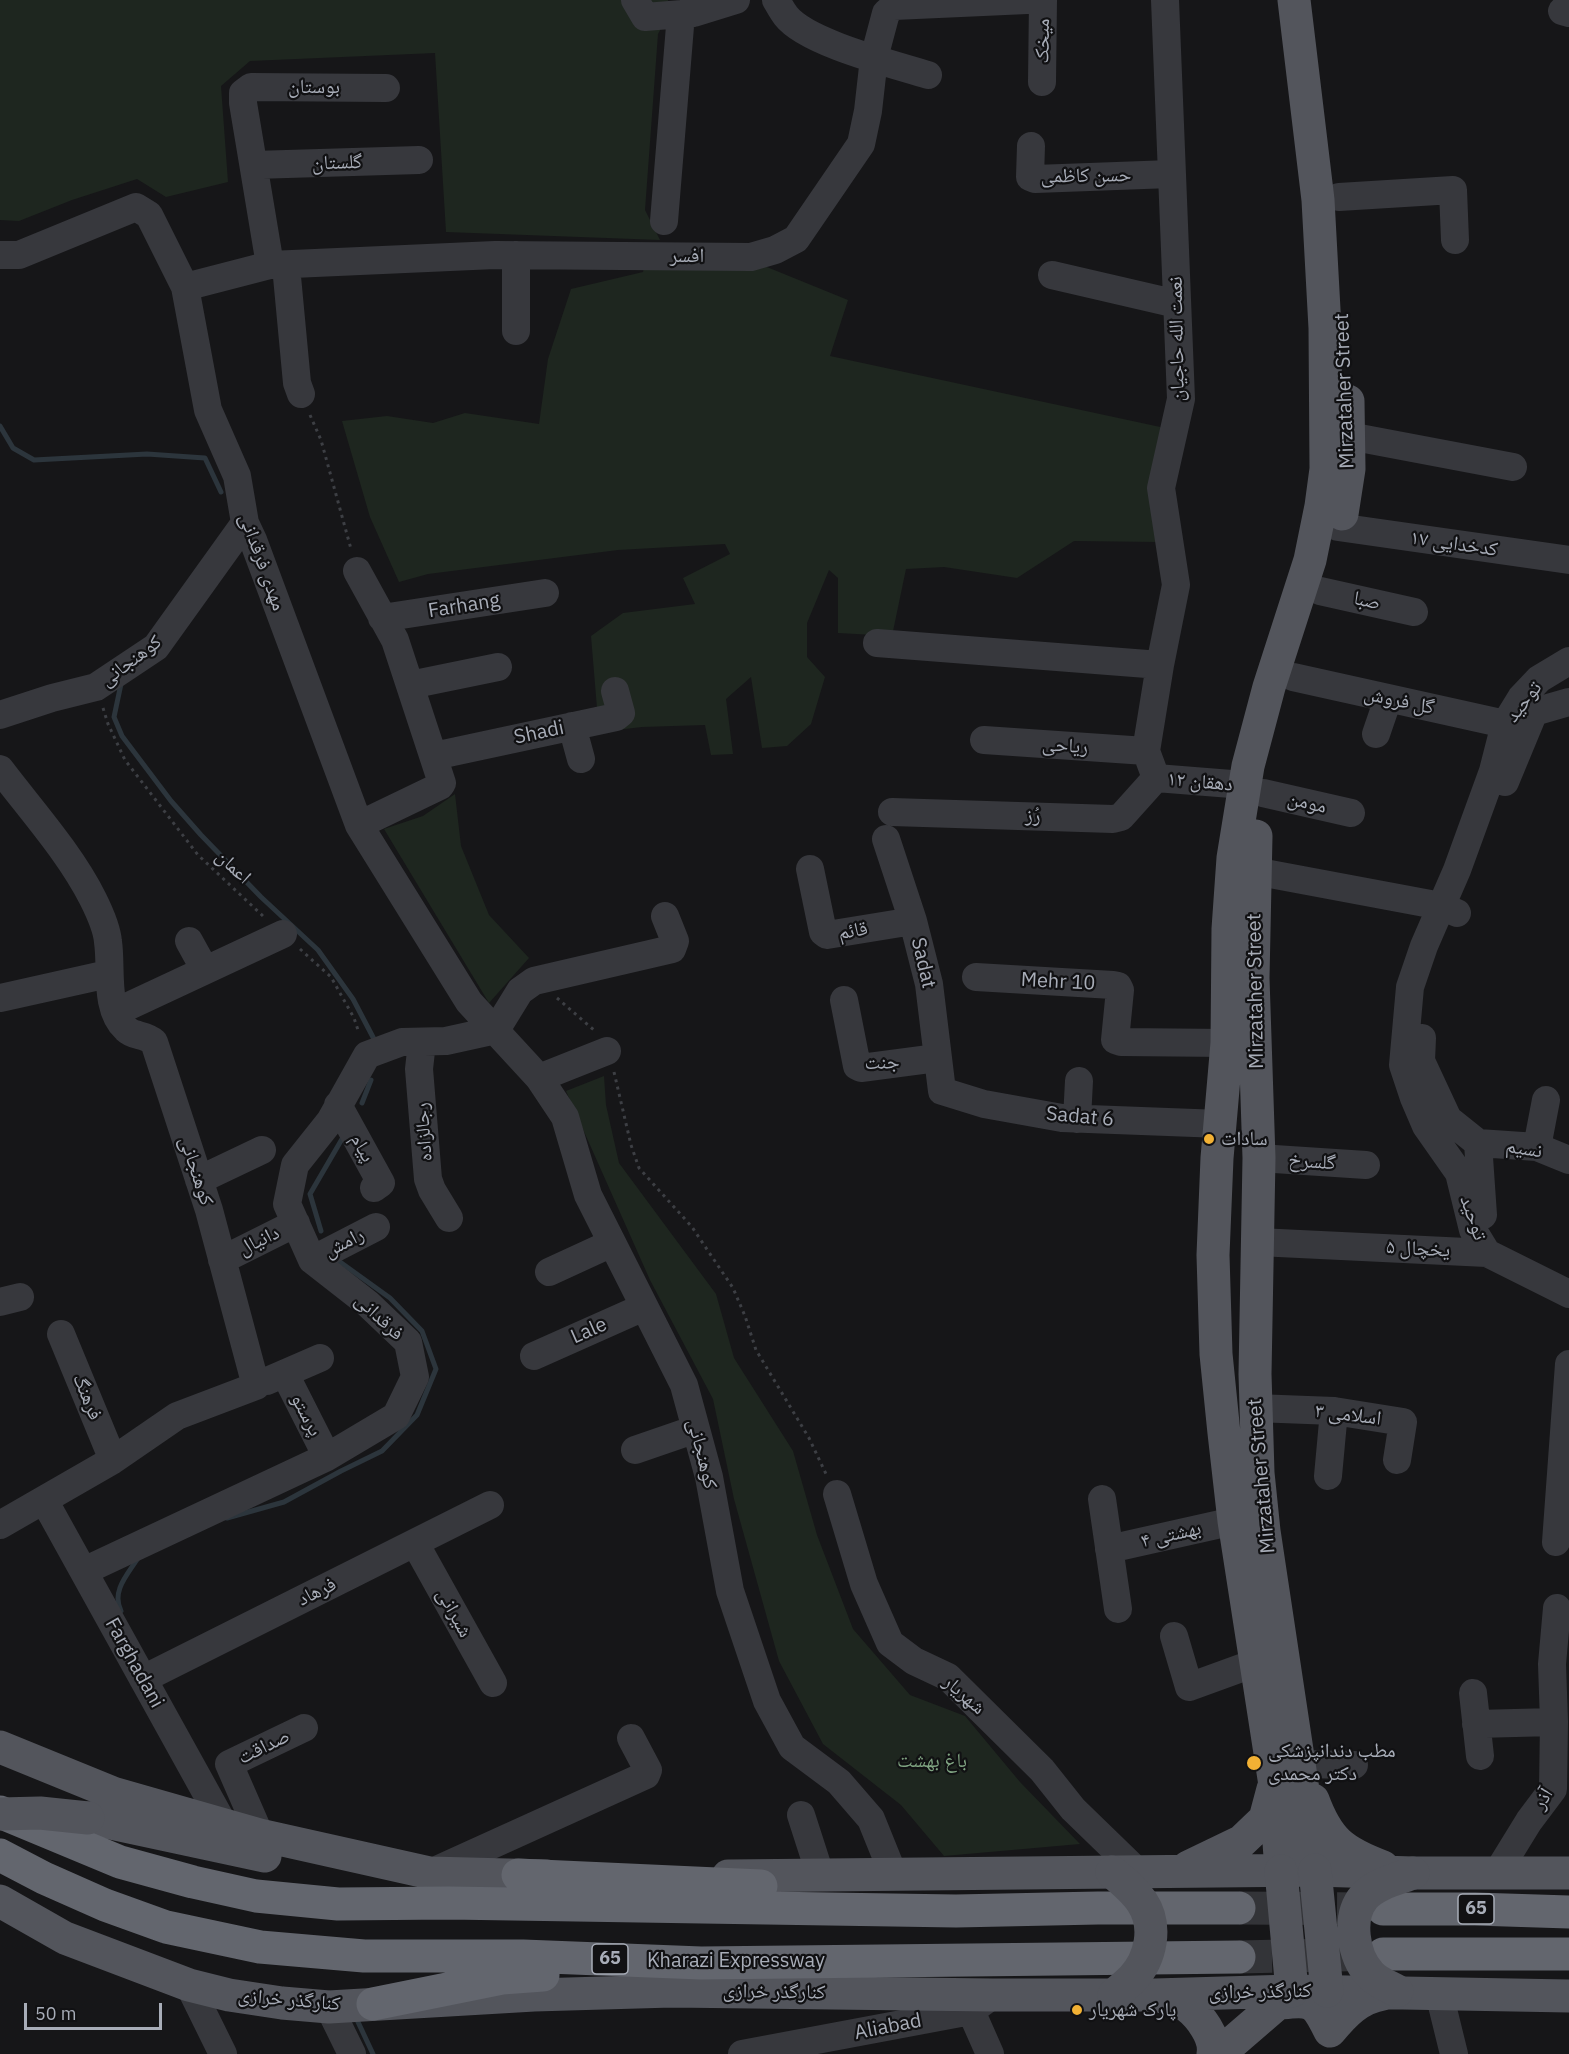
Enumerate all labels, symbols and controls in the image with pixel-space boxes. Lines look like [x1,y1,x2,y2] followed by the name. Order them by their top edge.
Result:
[1031,18,1055,64] street label: میخک
[288,75,340,99] street label: بوستان
[311,150,363,176] street label: گلستان
[1040,163,1132,189] street label: حسن کاظمی
[670,244,704,268] street label: افسر
[1164,276,1190,402] street label: نعمت الله حاجیان
[1330,313,1360,469] street label: Mirzataher Street
[233,510,291,614] street label: مهدی فرقدانی
[1409,526,1499,562] street label: کدخدایی ۱۷
[1351,586,1383,616] street label: صبا
[426,588,502,624] street label: Farhang
[95,630,167,692] street label: کوهنجانی
[1501,677,1547,727] street label: توحید
[1362,682,1436,720] street label: گل فروش
[512,716,566,750] street label: Shadi
[1041,732,1089,760] street label: ریاحی
[1166,767,1234,797] street label: دهقان ۱۲
[1285,787,1329,819] street label: مومن
[1025,804,1041,828] street label: رُز
[210,845,256,889] street label: اعمان
[1243,913,1269,1069] street label: Mirzataher Street
[836,917,870,945] street label: قائم
[906,935,940,991] street label: Sadat
[1020,968,1096,996] street label: Mehr 10
[864,1050,900,1076] street label: جنت
[410,1102,438,1162] street label: رجالزاده
[1045,1102,1115,1132] street label: Sadat 6
[1221,1127,1268,1151] place label: سادات
[344,1130,380,1166] street label: پیام
[1202,1132,1216,1146] marker: سادات
[174,1133,218,1209] street label: کوهنجانی
[1504,1134,1544,1164] street label: نسیم
[1288,1148,1336,1176] street label: گلسرخ
[1454,1193,1492,1243] street label: توحید
[235,1221,283,1261] street label: دانیال
[320,1223,368,1263] street label: رامش
[1385,1235,1451,1263] street label: یخچال ۵
[349,1288,409,1346] street label: فرقدانی
[567,1312,611,1350] street label: Lale
[67,1370,107,1424] street label: فرهنگ
[285,1390,327,1440] street label: پرستو
[1243,1398,1281,1554] street label: Mirzataher Street
[1313,1399,1383,1431] street label: اسلامی ۳
[682,1417,722,1491] street label: کوهنجانی
[1139,1516,1203,1554] street label: بهشتی ۴
[294,1572,340,1612] street label: فرهاد
[431,1584,477,1642] street label: شیرانی
[99,1614,169,1712] street label: Farghadani
[938,1670,990,1720] street label: شهریار
[234,1724,294,1770] street label: صداقت
[1268,1739,1396,1786] place label: مطب دندانپزشکی دکتر محمدی
[897,1749,967,1773] park label: باغ بهشت
[1245,1754,1263,1772] marker: مطب دندانپزشکی دکتر محمدی
[1527,1784,1559,1814] street label: آذر
[1458,1894,1494,1924] road number: 65
[592,1944,628,1974] road number: 65
[647,1949,825,1973] street label: Kharazi Expressway
[722,1979,826,2005] street label: کنارگذر خرازی
[1208,1979,1312,2005] street label: کنارگذر خرازی
[237,1984,341,2016] street label: کنارگذر خرازی
[27,1991,165,2029] scale bar
[1089,1998,1176,2022] place label: پارک شهریار
[35,2002,77,2025] text: 50 m
[1070,2003,1084,2017] marker: پارک شهریار
[852,2009,924,2045] street label: Aliabad

